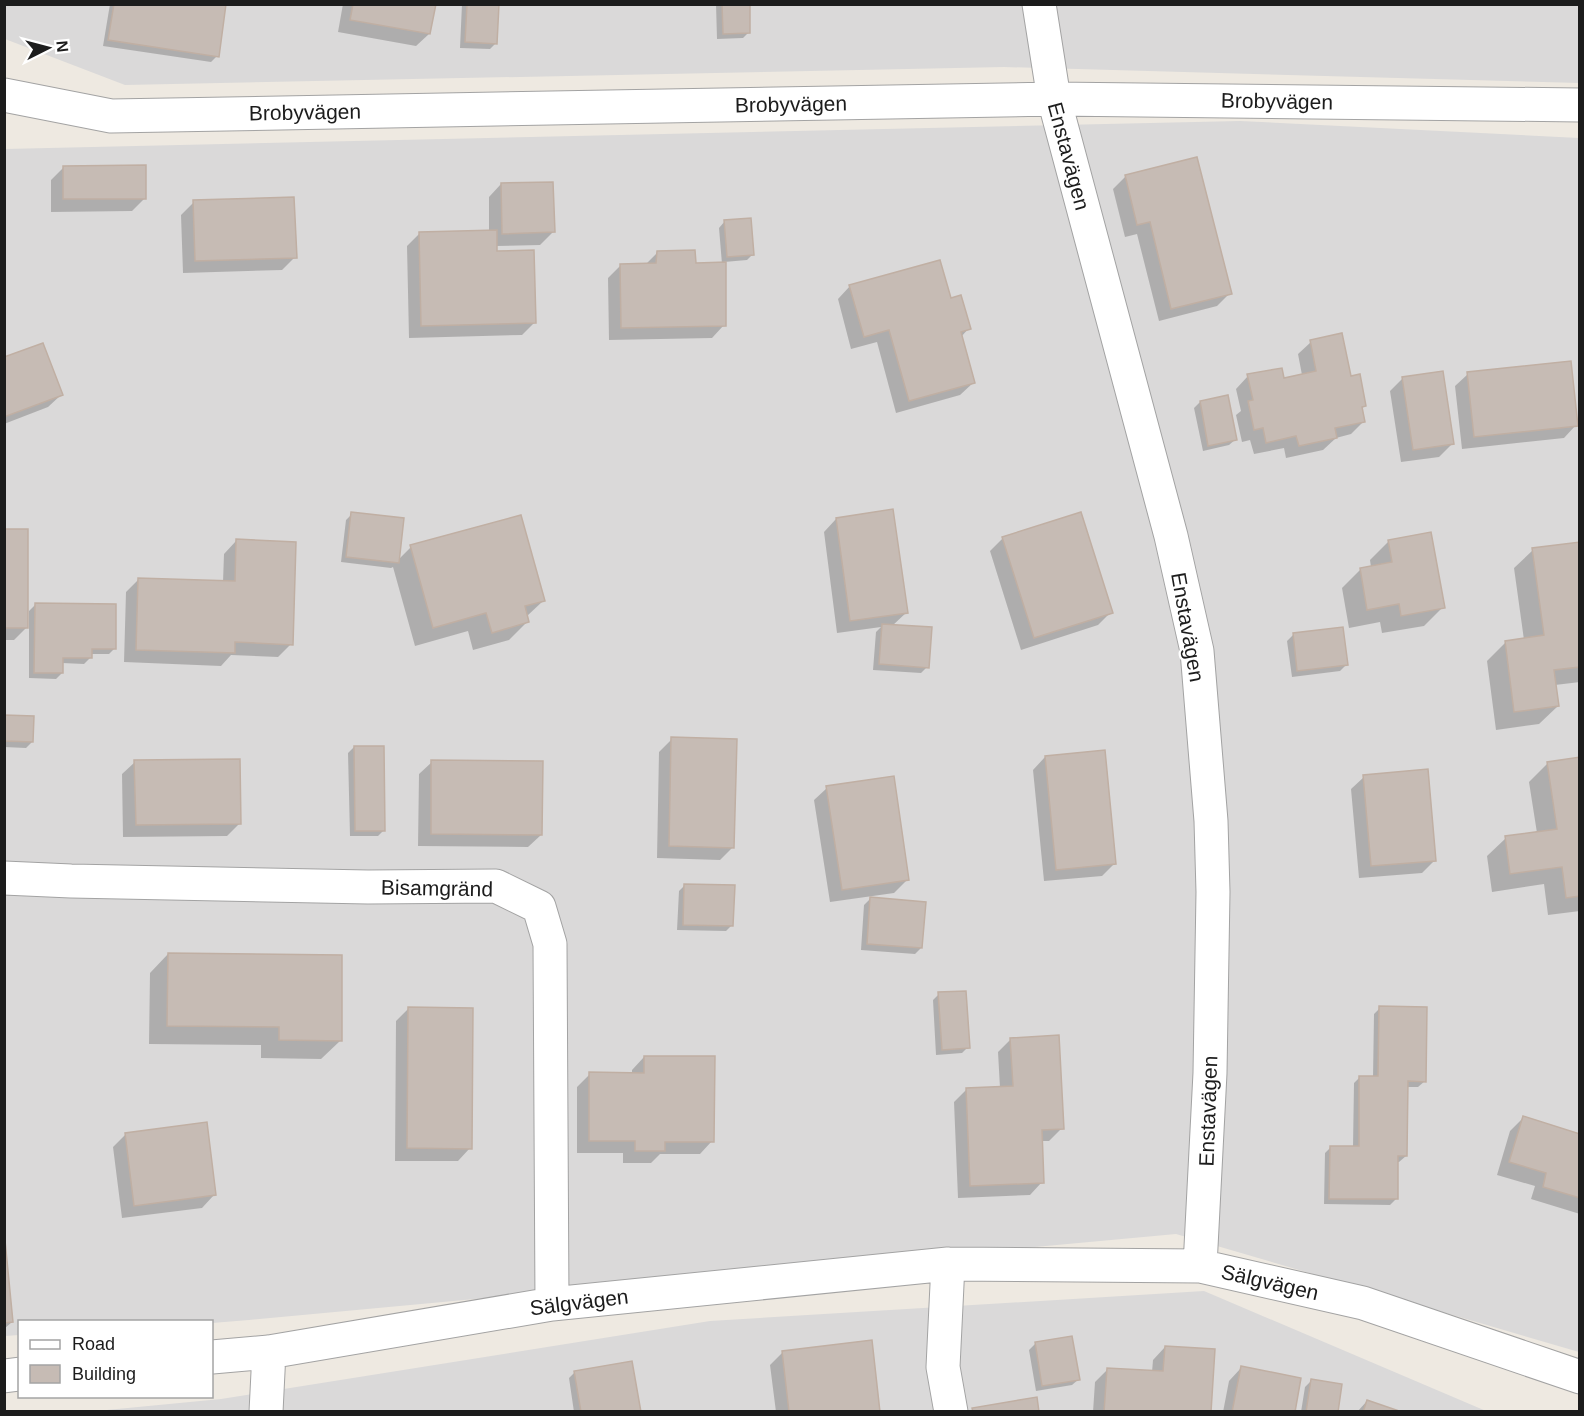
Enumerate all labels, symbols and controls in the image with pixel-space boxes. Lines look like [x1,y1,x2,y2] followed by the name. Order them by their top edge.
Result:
[18,18,78,78] north arrow
[53,40,71,53] text: N
[1221,89,1333,113] street label: Brobyvägen
[735,92,847,116] street label: Brobyvägen
[1044,99,1094,213] street label: Enstavägen
[249,100,361,124] street label: Brobyvägen
[1167,570,1209,684] street label: Enstavägen
[381,876,493,900] street label: Bisamgränd
[1195,1055,1221,1167] street label: Enstavägen
[1219,1260,1321,1304] street label: Sälgvägen
[528,1285,630,1319] street label: Sälgvägen
[18,1320,213,1398] legend
[72,1334,115,1354] text: Road
[72,1364,136,1384] text: Building

